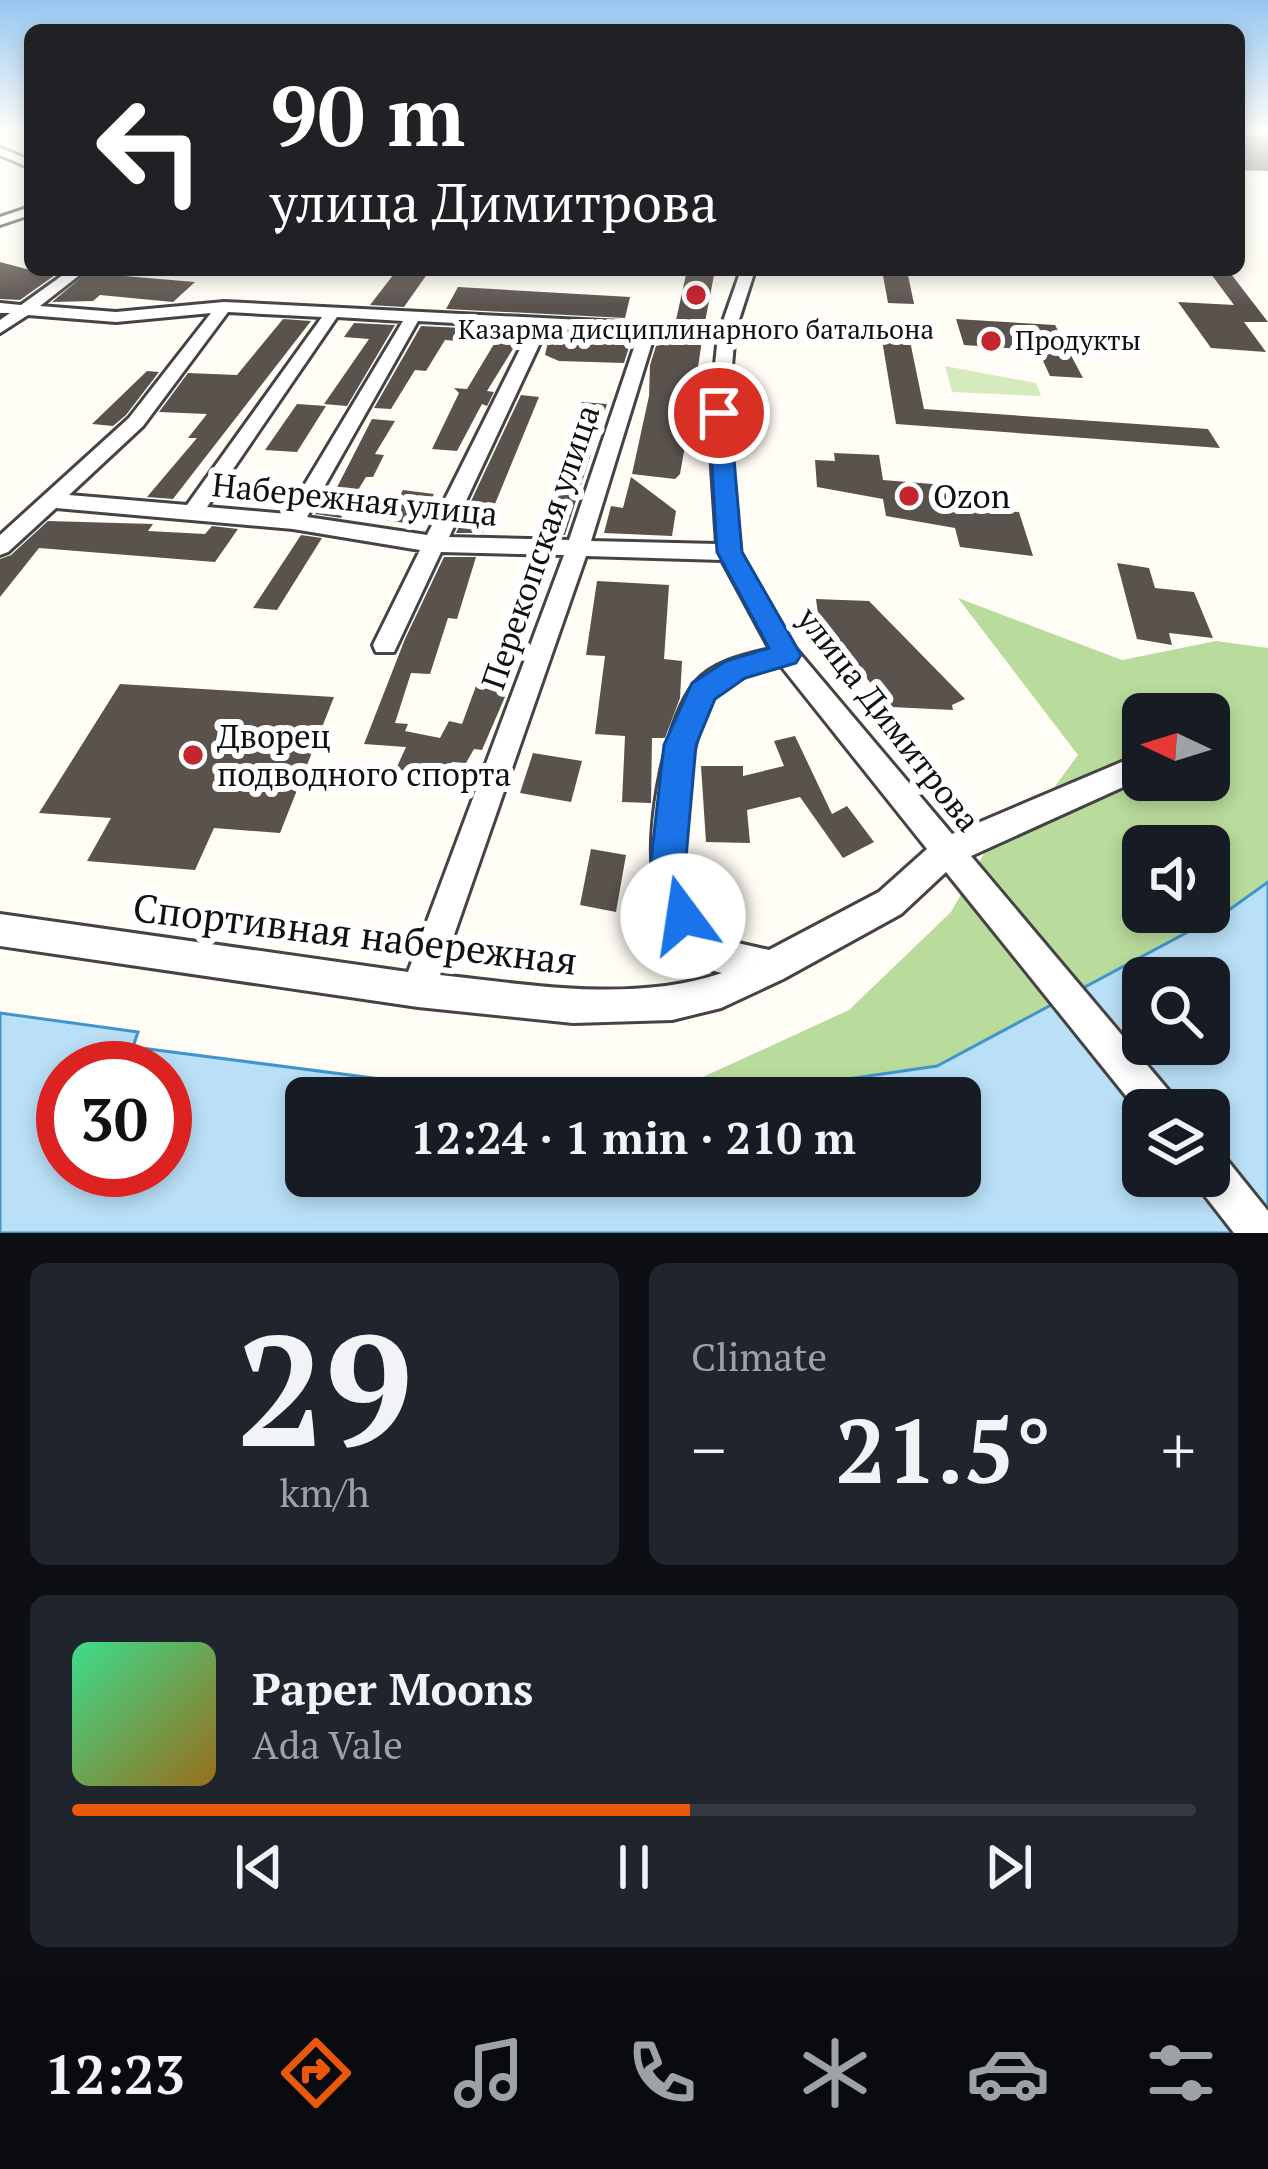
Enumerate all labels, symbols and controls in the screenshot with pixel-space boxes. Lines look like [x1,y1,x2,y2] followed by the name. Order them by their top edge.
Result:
[270,59,465,170] text: 90 m
[72,72,228,228] icon: left
[270,166,718,237] text: улица Димитрова
[683,282,709,308] marker: Казарма дисциплинарного батальона
[458,311,934,347] place label: Казарма дисциплинарного батальона
[1015,322,1141,358] place label: Продукты
[978,328,1004,354] marker: Продукты
[668,362,770,464] pin
[686,380,752,446] icon: arrive
[471,399,608,695] street label: Перекопская улица
[210,462,500,535] street label: Набережная улица
[933,474,1011,517] place label: Ozon
[896,483,922,509] marker: Ozon
[788,597,991,840] street label: улица Димитрова
[1122,693,1230,801] north arrow
[1122,693,1230,1197] map controls
[217,714,511,795] place label: Дворец подводного спорта
[180,742,206,768] marker: Дворец подводного спорта
[1122,825,1230,933] button: sound
[620,853,746,979] position arrow
[130,880,580,986] street label: Спортивная набережная
[1122,957,1230,1065] button: search
[36,1041,192,1197] speed limit sign: 30
[1122,1089,1230,1197] button: layers
[410,1107,856,1167] text: 12:24 · 1 min · 210 m
[236,1284,413,1491] text: 29
[691,1330,827,1382] text: Climate
[835,1389,1052,1509] text: 21.5°
[691,1405,726,1493] text: −
[1161,1405,1196,1493] text: +
[279,1466,370,1518] text: km/h
[252,1658,533,1718] text: Paper Moons
[252,1718,403,1770] text: Ada Vale
[226,1834,292,1900] icon: previous
[601,1834,667,1900] icon: pause
[976,1834,1042,1900] icon: next
[274,2031,358,2115] icon: directions
[447,2031,531,2115] icon: music
[620,2031,704,2115] icon: phone
[793,2031,877,2115] icon: climate
[966,2031,1050,2115] icon: car
[1139,2031,1223,2115] icon: filters
[45,2038,185,2109] text: 12:23

